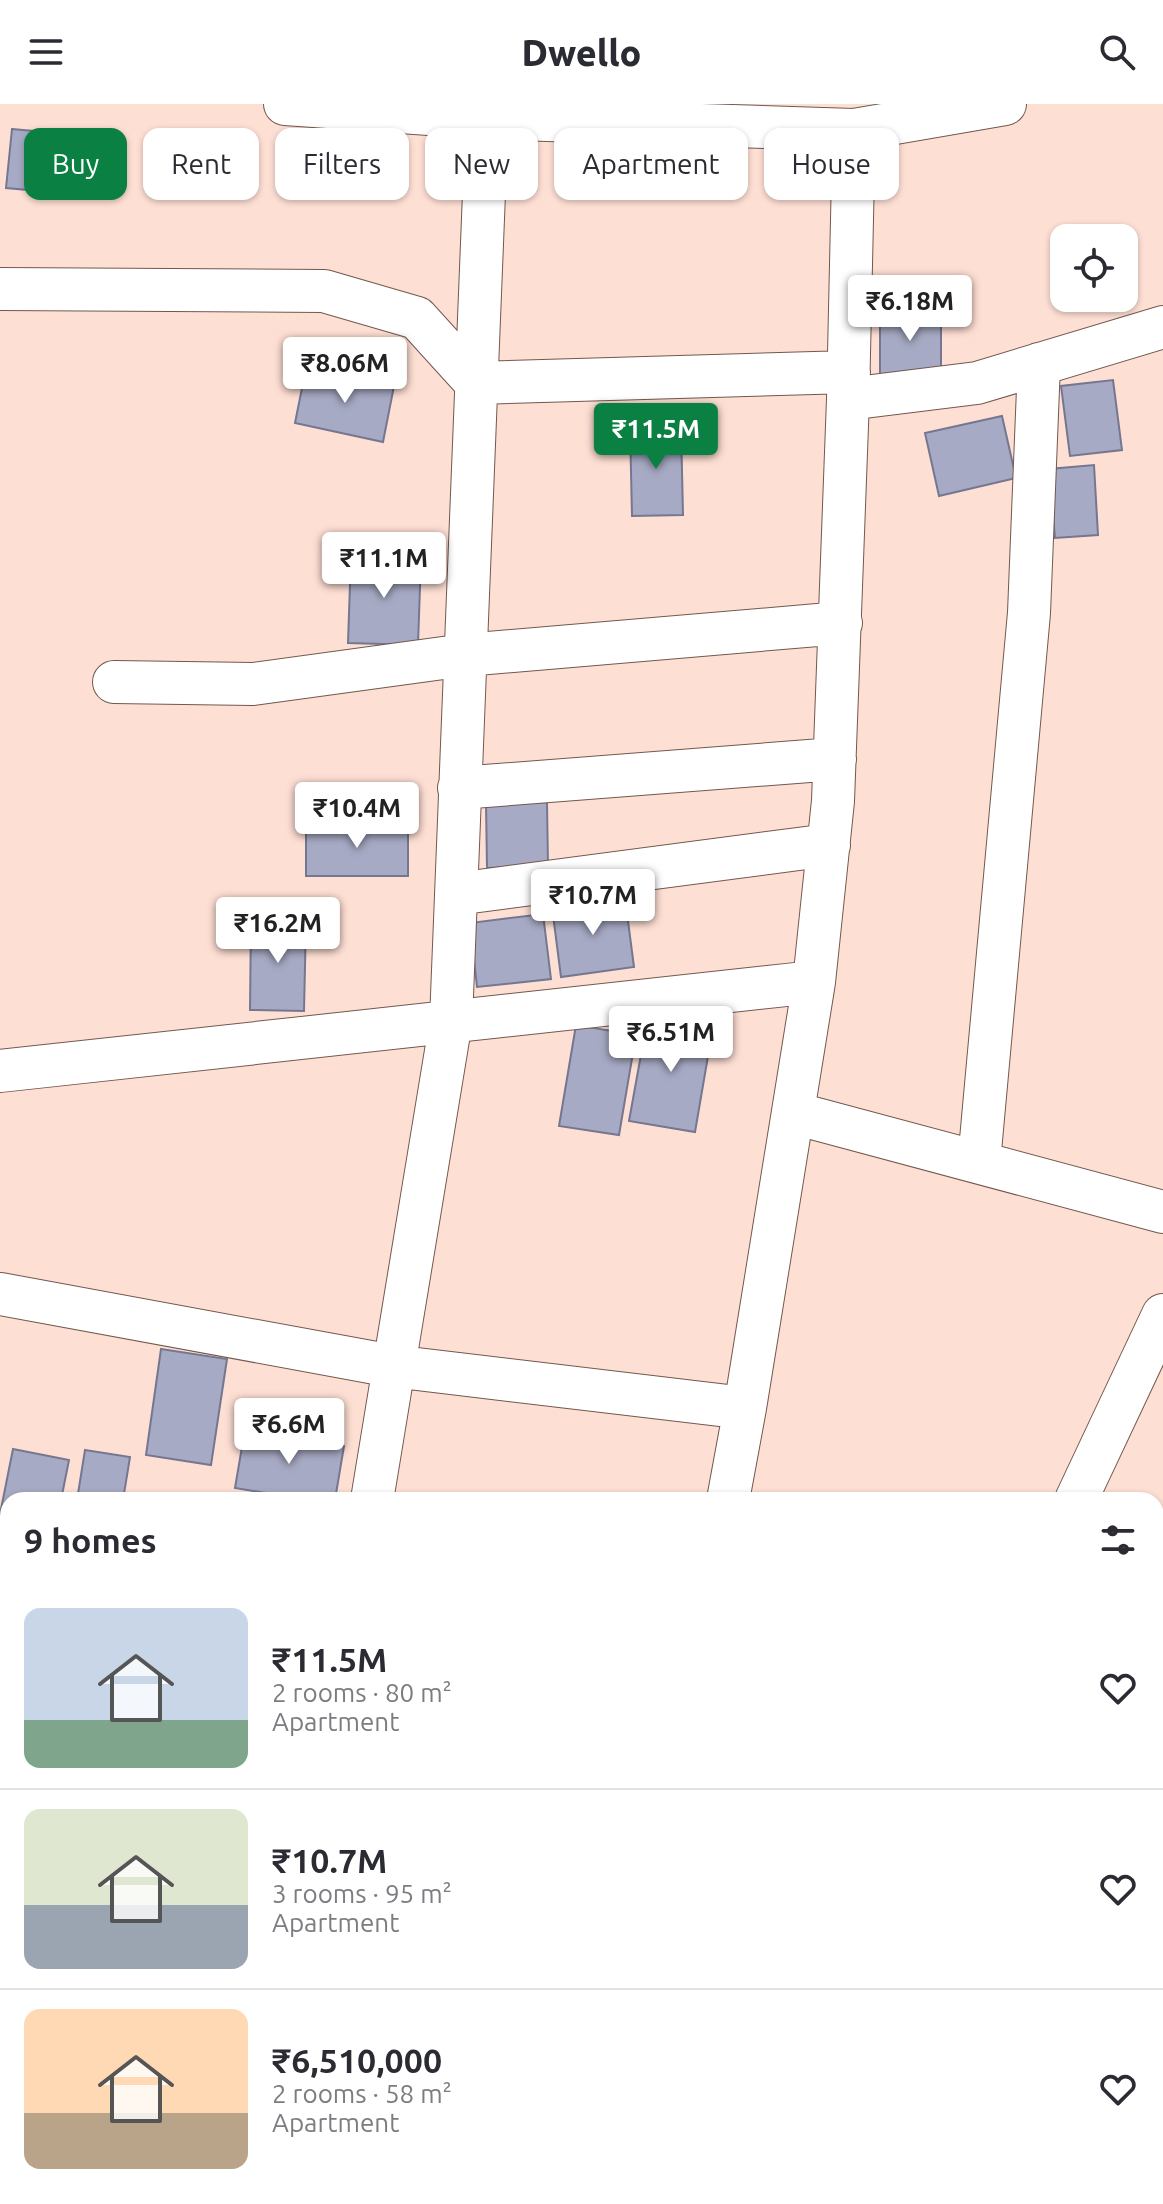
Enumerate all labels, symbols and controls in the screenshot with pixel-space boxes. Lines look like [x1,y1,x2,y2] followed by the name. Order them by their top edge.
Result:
[24,30,68,74] icon: menu
[1095,30,1139,74] icon: search
[522,32,641,73] text: Dwello
[24,128,127,200] chip: Buy
[143,128,259,200] chip: Rent
[275,128,409,200] chip: Filters
[425,128,538,200] chip: New
[554,128,748,200] chip: Apartment
[764,128,899,200] chip: House
[1050,224,1138,312] map controls
[1050,224,1138,312] button: locate
[845,275,975,343] pin: ₹6.18M
[866,286,954,315] text: ₹6.18M
[280,337,410,405] pin: ₹8.06M
[301,348,389,377] text: ₹8.06M
[591,403,721,471] pin: ₹11.5M
[612,414,700,443] text: ₹11.5M
[319,532,449,600] pin: ₹11.1M
[340,543,428,572] text: ₹11.1M
[292,782,422,850] pin: ₹10.4M
[313,793,401,822] text: ₹10.4M
[528,869,658,937] pin: ₹10.7M
[549,880,637,909] text: ₹10.7M
[213,897,343,965] pin: ₹16.2M
[234,908,322,937] text: ₹16.2M
[606,1006,736,1074] pin: ₹6.51M
[627,1017,715,1046] text: ₹6.51M
[233,1398,345,1466] pin: ₹6.6M
[252,1409,326,1438] text: ₹6.6M
[1096,1518,1140,1562] icon: filters
[24,1521,157,1559] text: 9 homes
[88,1640,184,1736] icon: home
[272,1640,387,1678] text: ₹11.5M
[1096,1666,1140,1710] icon: heart
[272,1678,452,1707] text: 2 rooms · 80 m²
[272,1707,399,1736] text: Apartment
[88,1841,184,1937] icon: home
[272,1841,387,1879] text: ₹10.7M
[1096,1867,1140,1911] icon: heart
[272,1879,452,1908] text: 3 rooms · 95 m²
[272,1908,399,1937] text: Apartment
[88,2041,184,2137] icon: home
[272,2041,442,2079] text: ₹6,510,000
[1096,2067,1140,2111] icon: heart
[272,2079,452,2108] text: 2 rooms · 58 m²
[272,2108,399,2137] text: Apartment

